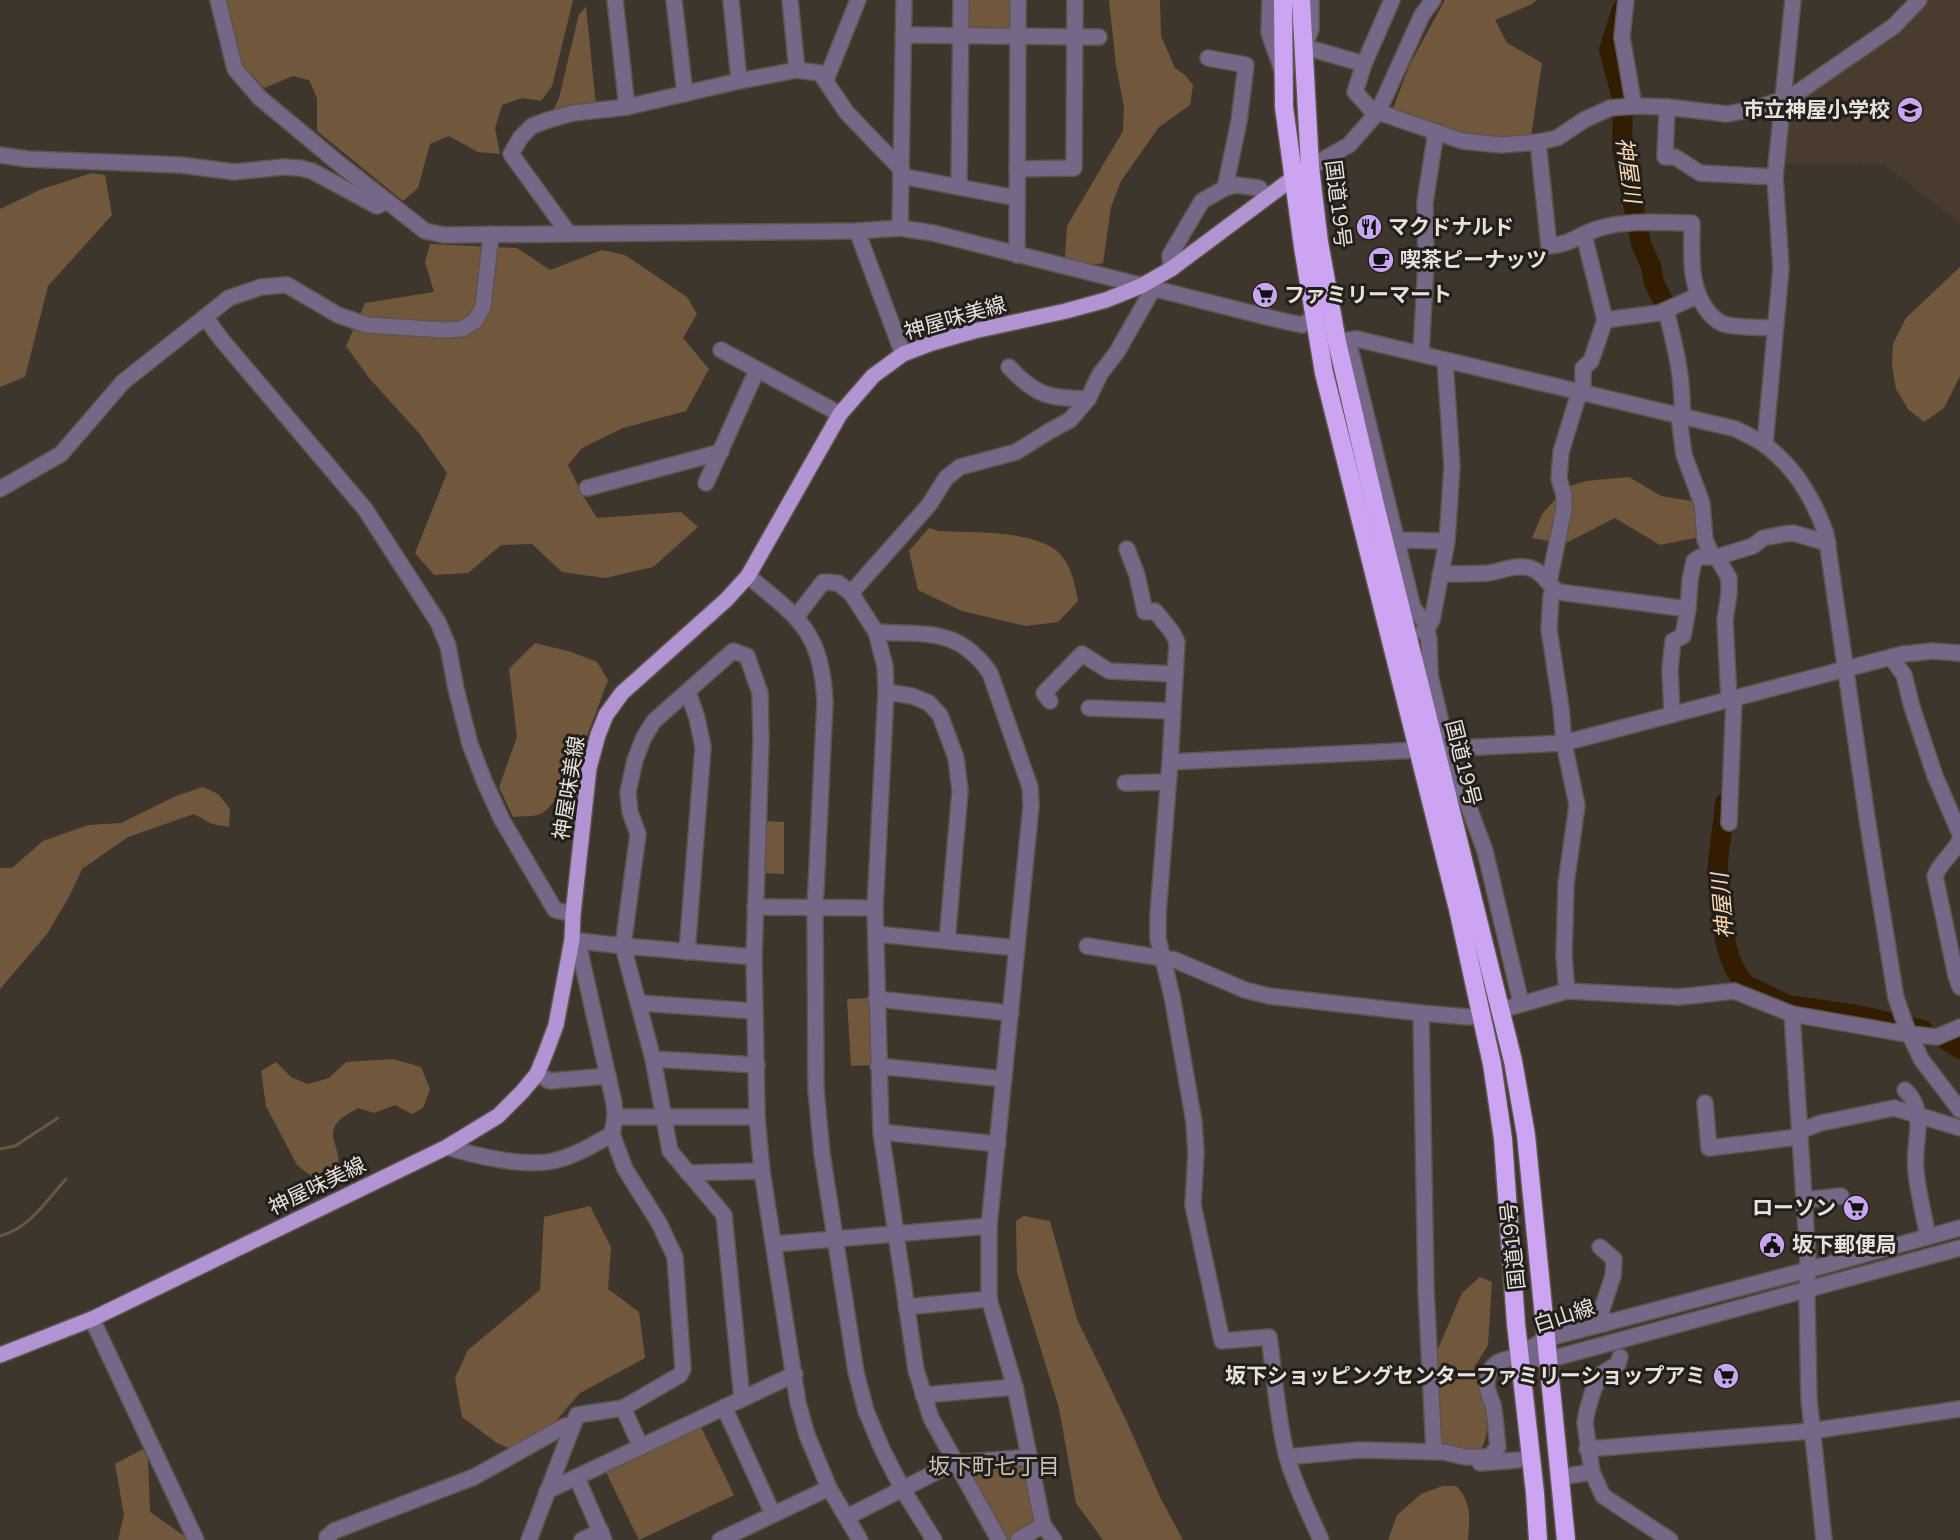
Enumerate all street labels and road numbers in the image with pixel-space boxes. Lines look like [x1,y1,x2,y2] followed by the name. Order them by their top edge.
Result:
[1319,159,1357,249] street label: 国道19号
[901,290,1009,346] street label: 神屋味美線
[1439,717,1487,809] street label: 国道19号
[547,734,591,842] street label: 神屋味美線
[264,1150,370,1222] street label: 神屋味美線
[1494,1201,1532,1291] street label: 国道19号
[1530,1293,1598,1339] street label: 白山線

